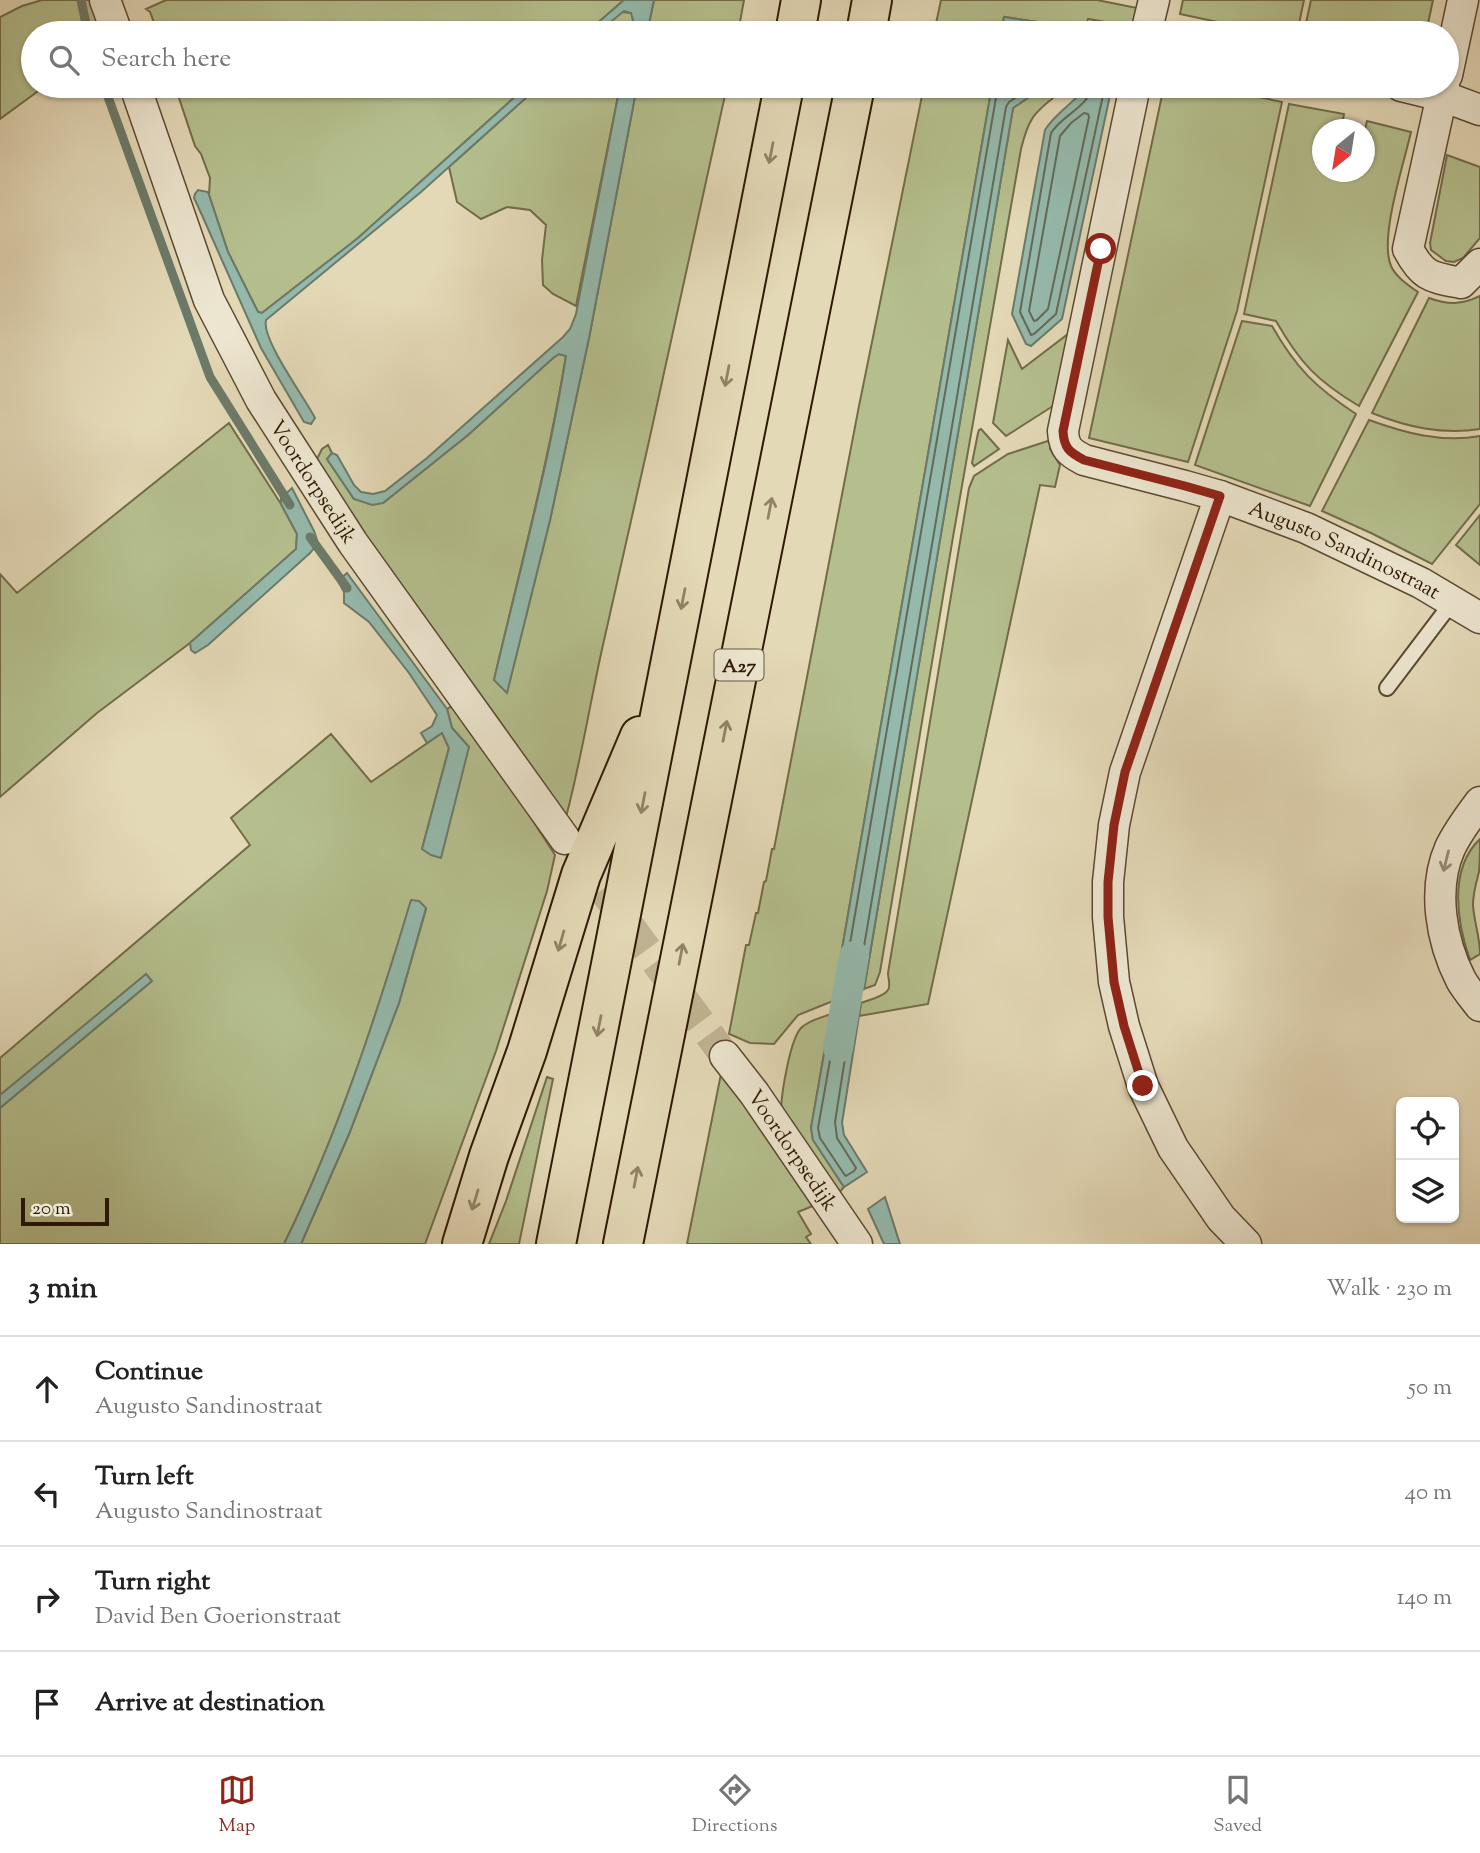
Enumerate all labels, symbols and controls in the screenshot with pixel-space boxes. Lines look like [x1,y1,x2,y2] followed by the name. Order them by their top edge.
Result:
[21,21,1459,98] search box
[45,41,83,79] icon: search
[101,41,231,78] text: Search here
[1312,119,1375,182] north arrow
[764,141,778,164] one-way arrow
[1085,233,1116,264] route start
[720,364,734,387] one-way arrow
[261,415,363,551] street label: Voordorpsedijk
[1244,495,1445,608] street label: Augusto Sandinostraat
[764,497,777,520] one-way arrow
[676,587,690,610] one-way arrow
[714,650,764,680] road number: A27
[719,720,733,743] one-way arrow
[636,791,649,814] one-way arrow
[1439,849,1452,872] one-way arrow
[554,930,567,952] one-way arrow
[674,943,688,966] one-way arrow
[591,1014,605,1037] one-way arrow
[1127,1070,1158,1101] route end
[739,1084,844,1219] street label: Voordorpsedijk
[1396,1097,1459,1223] map controls
[1396,1097,1459,1160] button: locate
[1396,1160,1459,1223] button: layers
[630,1166,643,1189] one-way arrow
[468,1189,481,1211] one-way arrow
[21,1195,108,1227] scale bar
[32,1196,71,1223] text: 20 m
[28,1268,98,1311] text: 3 min
[1326,1273,1452,1306] text: Walk · 230 m
[95,1354,203,1391] text: Continue
[28,1370,66,1408] icon: ahead
[1408,1372,1452,1405] text: 50 m
[95,1391,323,1424] text: Augusto Sandinostraat
[95,1459,194,1496] text: Turn left
[28,1475,66,1513] icon: left
[1405,1477,1452,1510] text: 40 m
[95,1496,323,1529] text: Augusto Sandinostraat
[95,1564,210,1601] text: Turn right
[28,1580,66,1618] icon: right
[1397,1582,1452,1615] text: 140 m
[95,1601,341,1634] text: David Ben Goerionstraat
[28,1685,66,1723] icon: arrive
[95,1685,325,1722] text: Arrive at destination
[218,1771,256,1840] tab: Map
[692,1771,777,1840] tab: Directions
[1213,1771,1262,1840] tab: Saved

